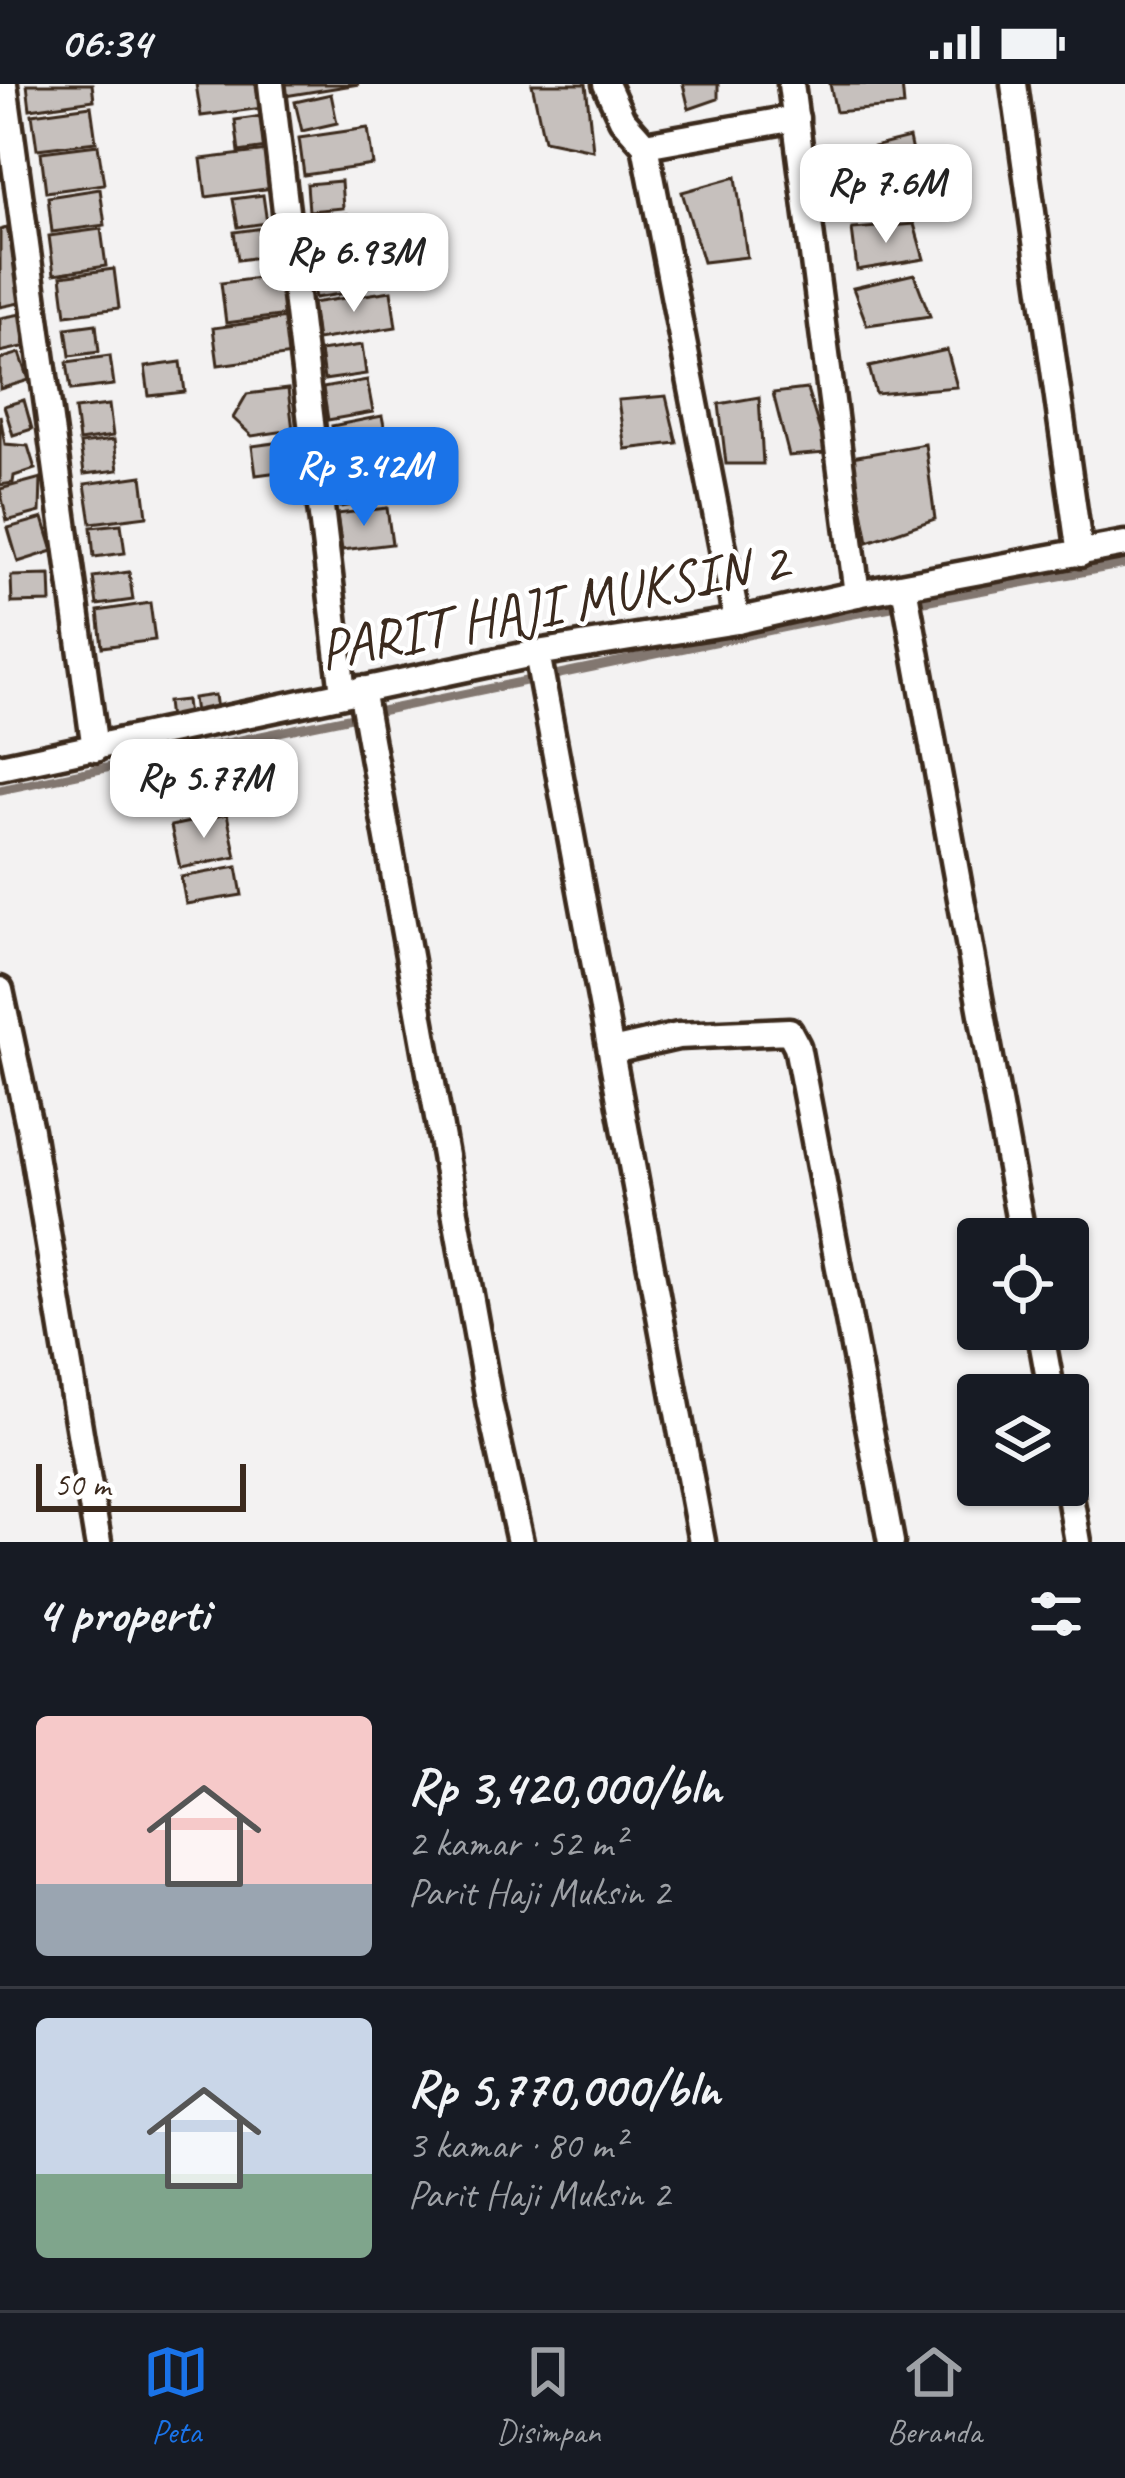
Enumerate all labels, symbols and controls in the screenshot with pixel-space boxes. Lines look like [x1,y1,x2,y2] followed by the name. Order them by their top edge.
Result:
[60,14,151,71] text: 06:34
[775,144,997,246] pin: Rp 7.6M
[827,158,945,207] text: Rp 7.6M
[230,213,478,315] pin: Rp 6.93M
[286,227,422,276] text: Rp 6.93M
[240,427,488,529] pin: Rp 3.42M
[297,441,431,490] text: Rp 3.42M
[312,523,798,686] street label: PARIT HAJI MUKSIN 2
[80,739,328,841] pin: Rp 5.77M
[137,753,271,802] text: Rp 5.77M
[957,1218,1089,1506] map controls
[957,1218,1089,1350] button: locate
[957,1374,1089,1506] button: layers
[36,1458,246,1511] scale bar
[54,1464,110,1506] text: 50 m
[1023,1581,1089,1647] icon: filters
[36,1582,209,1646] text: 4 properti
[408,1755,721,1819] text: Rp 3,420,000/bln
[132,1764,276,1908] icon: home
[408,1819,625,1868] text: 2 kamar · 52 m²
[408,1868,670,1917] text: Parit Haji Muksin 2
[408,2057,720,2121] text: Rp 5,770,000/bln
[132,2066,276,2210] icon: home
[408,2121,625,2170] text: 3 kamar · 80 m²
[408,2170,670,2219] text: Parit Haji Muksin 2
[143,2339,209,2453] tab: Peta
[496,2339,600,2453] tab: Disimpan
[887,2339,982,2453] tab: Beranda

